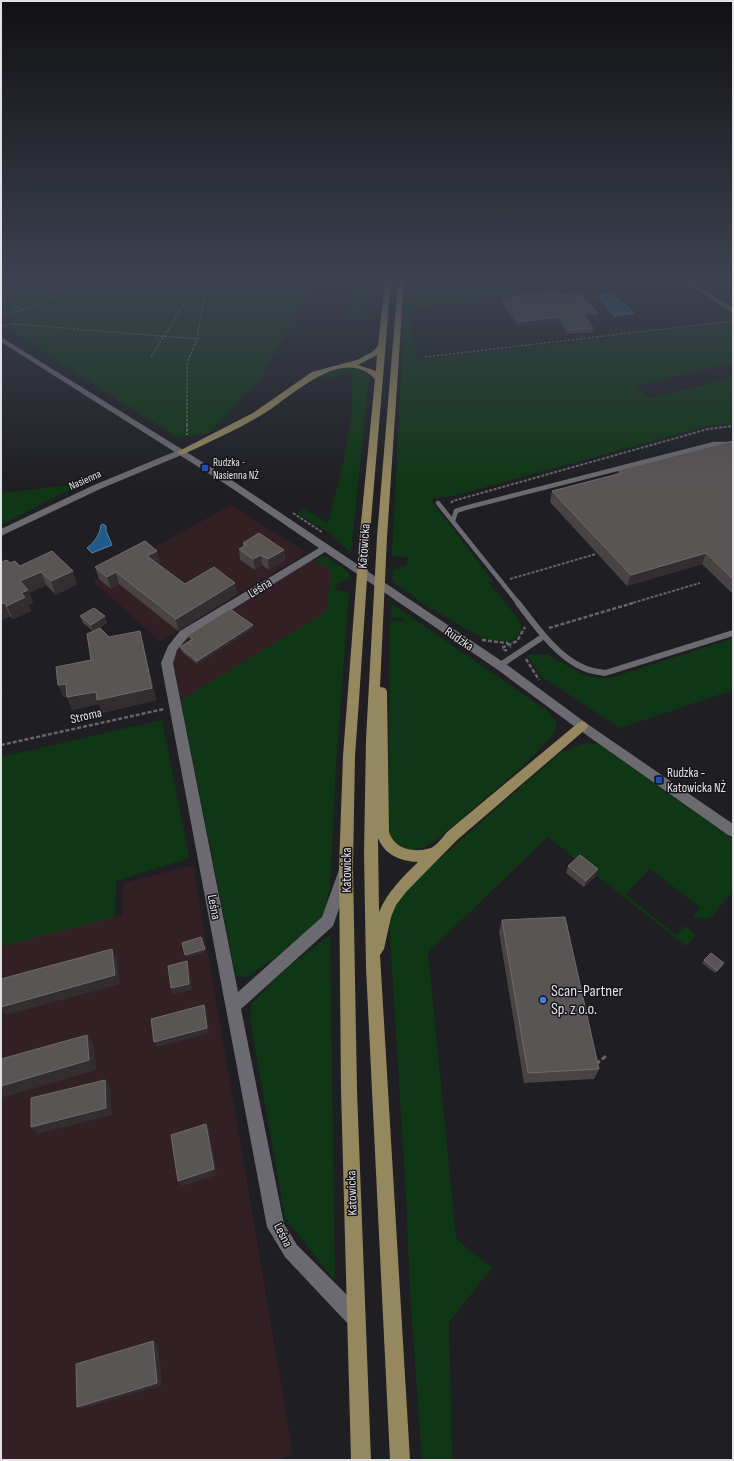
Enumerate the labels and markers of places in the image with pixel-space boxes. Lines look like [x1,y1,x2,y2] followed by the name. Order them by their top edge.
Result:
[213,456,259,482] place label: Rudzka - Nasienna NŻ
[200,463,210,473] marker: Rudzka - Nasienna NŻ
[667,765,727,796] place label: Rudzka - Katowicka NŻ
[654,775,664,785] marker: Rudzka - Katowicka NŻ
[551,982,624,1019] place label: Scan-Partner Sp. z o.o.
[538,995,548,1005] marker: Scan-Partner Sp. z o.o.

